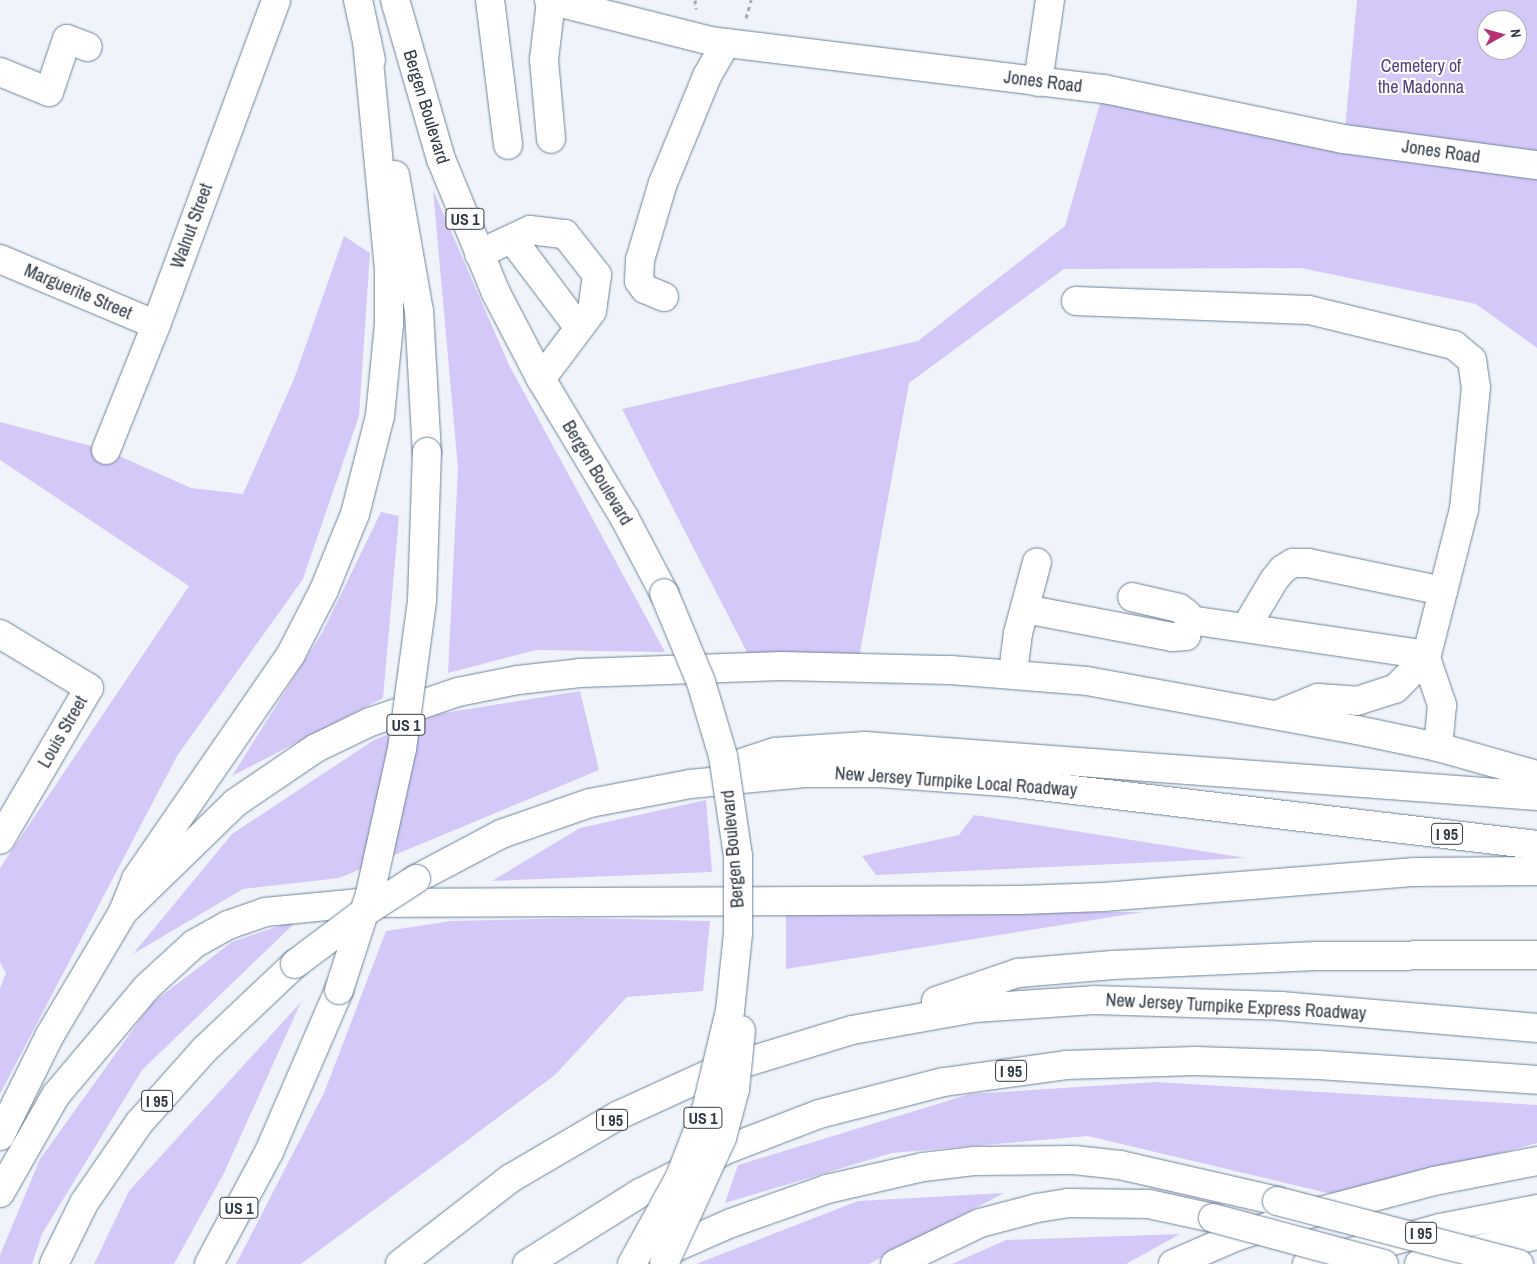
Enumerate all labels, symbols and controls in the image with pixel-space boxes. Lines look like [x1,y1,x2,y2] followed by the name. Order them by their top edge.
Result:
[1477,10,1527,60] north arrow
[1506,28,1525,39] text: N
[398,47,454,167] street label: Bergen Boulevard
[1378,56,1464,98] park label: Cemetery of the Madonna
[1003,66,1083,98] street label: Jones Road
[1400,136,1482,168] street label: Jones Road
[167,181,217,271] street label: Walnut Street
[445,205,485,232] road number: US 1
[21,260,135,324] street label: Marguerite Street
[557,417,637,529] street label: Bergen Boulevard
[34,692,92,772] street label: Louis Street
[386,712,426,738] road number: US 1
[834,763,1078,801] street label: New Jersey Turnpike Local Roadway
[717,789,749,909] street label: Bergen Boulevard
[1431,821,1463,848] road number: I 95
[1105,989,1367,1025] street label: New Jersey Turnpike Express Roadway
[995,1058,1027,1084] road number: I 95
[141,1088,173,1114] road number: I 95
[683,1104,723,1132] road number: US 1
[596,1106,628,1134] road number: I 95
[219,1194,259,1222] road number: US 1
[1405,1220,1437,1246] road number: I 95

